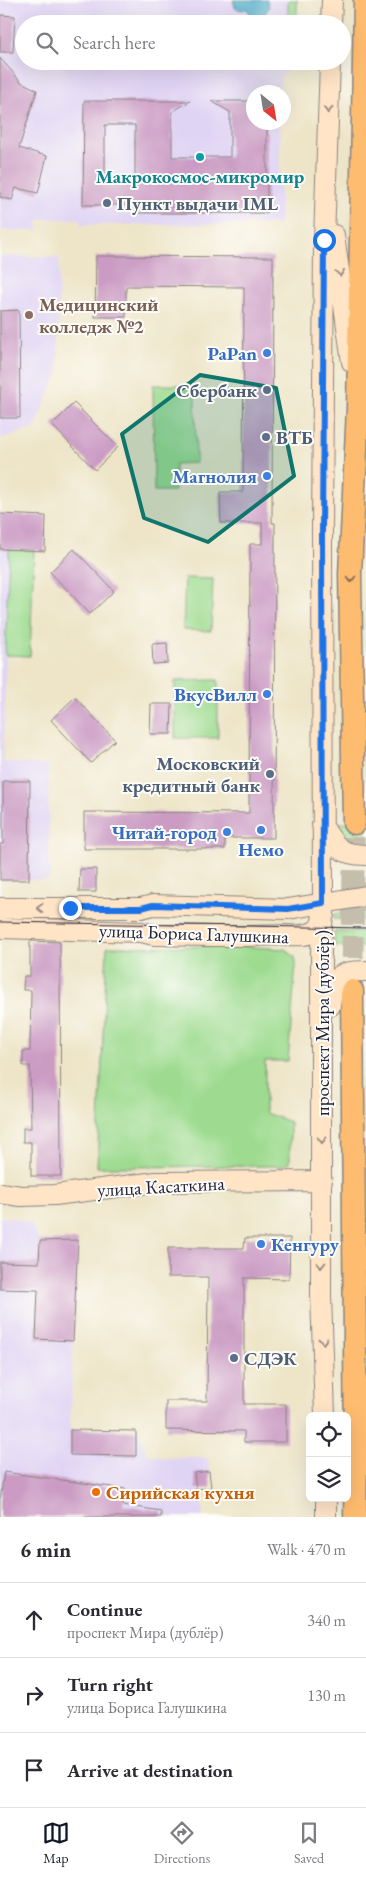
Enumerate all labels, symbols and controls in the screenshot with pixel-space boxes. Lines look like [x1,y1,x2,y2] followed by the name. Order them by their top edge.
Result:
[15,15,351,70] search box
[33,29,61,57] icon: search
[73,30,155,55] text: Search here
[246,85,291,130] north arrow
[323,106,334,114] one-way arrow
[194,151,206,163] marker: Макрокосмос-микромир
[96,164,305,189] place label: Макрокосмос-микромир
[117,191,279,216] place label: Пункт выдачи IML
[101,197,113,209] marker: Пункт выдачи IML
[313,229,336,252] route start
[334,270,345,278] one-way arrow
[39,292,159,339] place label: Медицинский колледж №2
[23,309,35,321] marker: Медицинский колледж №2
[208,341,257,366] place label: PaPan
[261,347,273,359] marker: PaPan
[176,378,257,403] place label: Сбербанк
[261,384,273,396] marker: Сбербанк
[276,425,313,450] place label: ВТБ
[260,431,272,443] marker: ВТБ
[172,464,257,489] place label: Магнолия
[261,470,273,482] marker: Магнолия
[346,576,356,584] one-way arrow
[174,682,257,707] place label: ВкусВилл
[261,688,273,700] marker: ВкусВилл
[122,751,260,798] place label: Московский кредитный банк
[264,768,276,780] marker: Московский кредитный банк
[111,820,217,845] place label: Читай-город
[255,824,267,836] marker: Немо
[221,826,233,838] marker: Читай-город
[238,837,284,862] place label: Немо
[59,897,82,920] route end
[36,903,44,913] one-way arrow
[99,918,290,949] street label: улица Бориса Галушкина
[310,930,335,1116] street label: проспект Мира (дублёр)
[317,1136,327,1144] one-way arrow
[97,1171,226,1202] street label: улица Касаткина
[271,1232,340,1257] place label: Кенгуру
[255,1238,267,1250] marker: Кенгуру
[316,1261,326,1269] one-way arrow
[318,1337,329,1345] one-way arrow
[244,1346,297,1371] place label: СДЭК
[228,1352,240,1364] marker: СДЭК
[306,1412,351,1502] map controls
[306,1412,351,1457] button: locate
[306,1457,351,1502] button: layers
[106,1480,255,1505] place label: Сирийская кухня
[90,1486,102,1498] marker: Сирийская кухня
[20,1536,71,1563] text: 6 min
[267,1539,346,1560] text: Walk · 470 m
[67,1597,142,1622] text: Continue
[20,1606,48,1634] icon: ahead
[307,1610,346,1631] text: 340 m
[67,1622,223,1643] text: проспект Мира (дублёр)
[67,1672,153,1697] text: Turn right
[20,1681,48,1709] icon: right
[307,1685,346,1706] text: 130 m
[67,1697,227,1718] text: улица Бориса Галушкина
[20,1756,48,1784] icon: arrive
[67,1758,233,1783] text: Arrive at destination
[42,1819,70,1867] tab: Map
[154,1819,210,1867] tab: Directions
[294,1819,324,1867] tab: Saved

